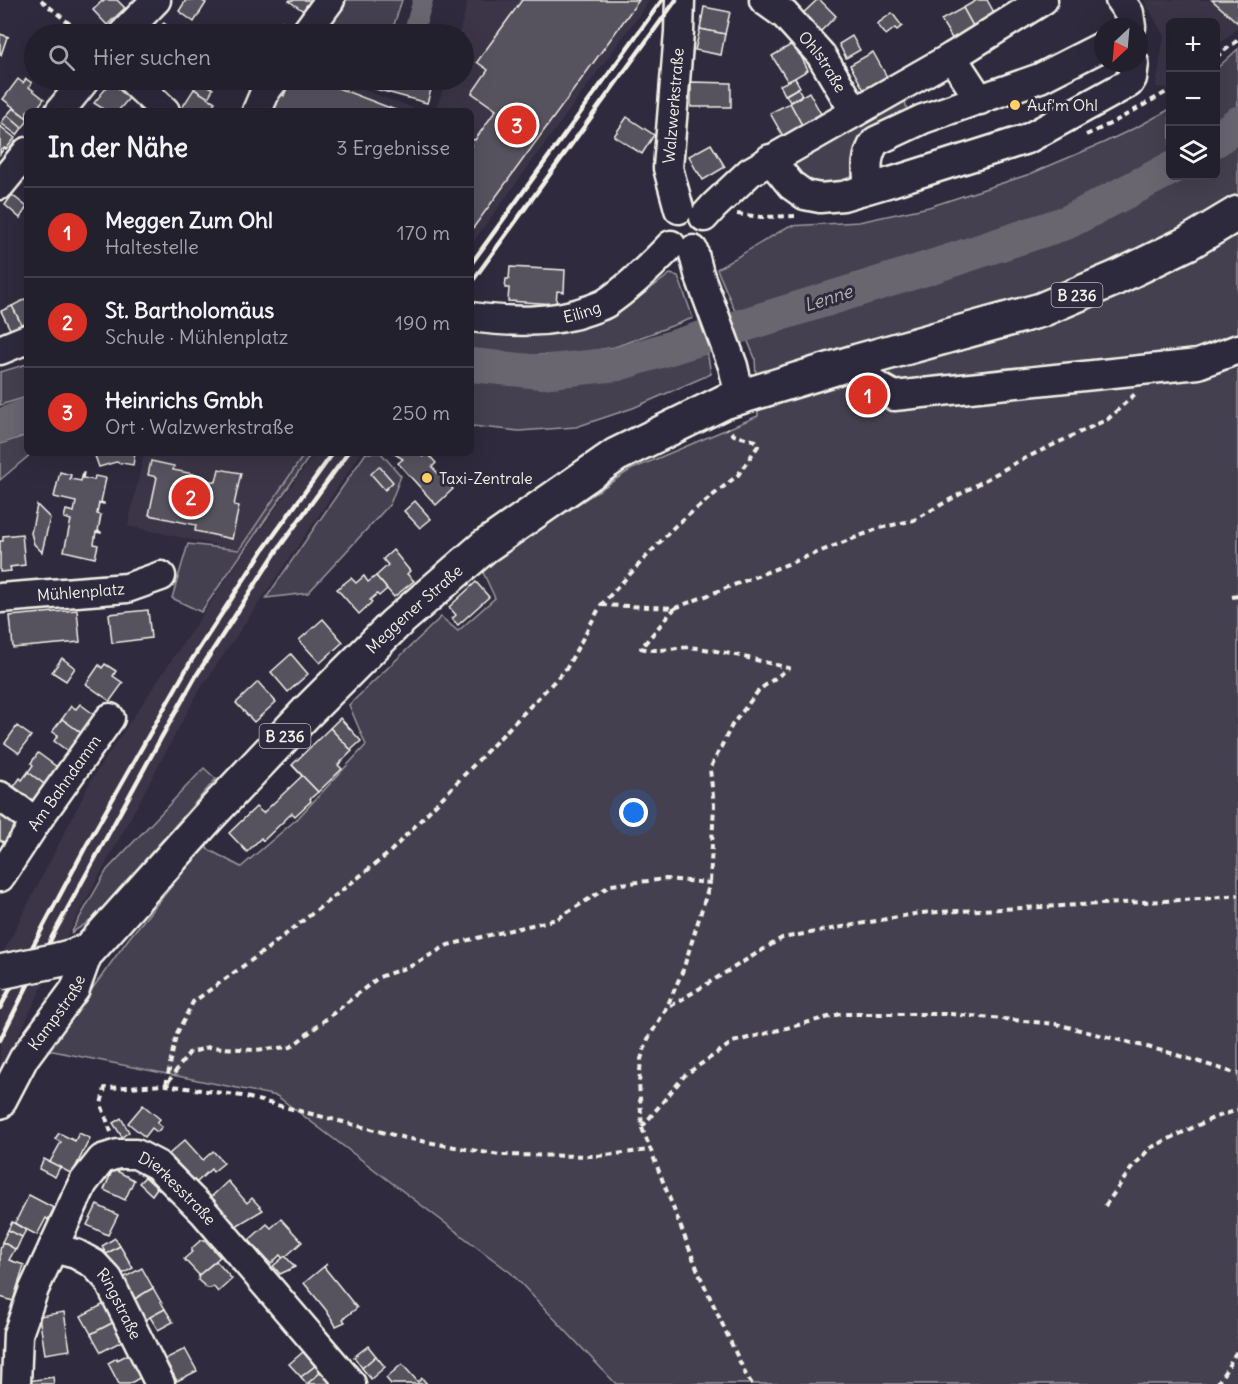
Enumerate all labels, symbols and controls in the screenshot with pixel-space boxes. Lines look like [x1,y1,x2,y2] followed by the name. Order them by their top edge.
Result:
[1094,18,1148,72] north arrow
[1166,18,1220,180] map controls
[1166,18,1220,72] button: +
[24,24,474,90] search box
[794,27,851,96] street label: Ohlstraße
[45,41,78,74] icon: search
[93,43,211,71] text: Hier suchen
[658,47,688,164] street label: Walzwerkstraße
[1166,72,1220,126] button: −
[1027,95,1098,115] place label: Auf'm Ohl
[1008,98,1022,112] marker: Auf'm Ohl
[498,102,536,148] pin: 3
[1166,126,1220,180] button: layers
[48,131,188,164] text: In der Nähe
[336,135,450,160] text: 3 Ergebnisse
[105,206,273,234] text: Meggen Zum Ohl
[64,220,71,245] text: 1
[397,220,450,245] text: 170 m
[105,234,199,259] text: Haltestelle
[801,279,856,317] water label: Lenne
[1052,283,1102,307] road number: B 236
[105,296,274,324] text: St. Bartholomäus
[561,297,603,327] street label: Eiling
[62,310,73,335] text: 2
[395,310,450,335] text: 190 m
[105,324,288,349] text: Schule · Mühlenplatz
[848,372,888,418] pin: 1
[105,386,263,414] text: Heinrichs Gmbh
[62,400,73,425] text: 3
[392,400,450,425] text: 250 m
[105,414,294,439] text: Ort · Walzwerkstraße
[439,468,533,488] place label: Taxi-Zentrale
[420,471,434,485] marker: Taxi-Zentrale
[172,474,210,520] pin: 2
[361,560,466,658] street label: Meggener Straße
[36,578,126,605] street label: Mühlenplatz
[260,724,310,748] road number: B 236
[23,731,105,834] street label: Am Bahndamm
[619,798,648,827] your location
[23,972,89,1054] street label: Kampstraße
[135,1147,220,1229] street label: Dierkesstraße
[93,1264,146,1342] street label: Ringstraße

